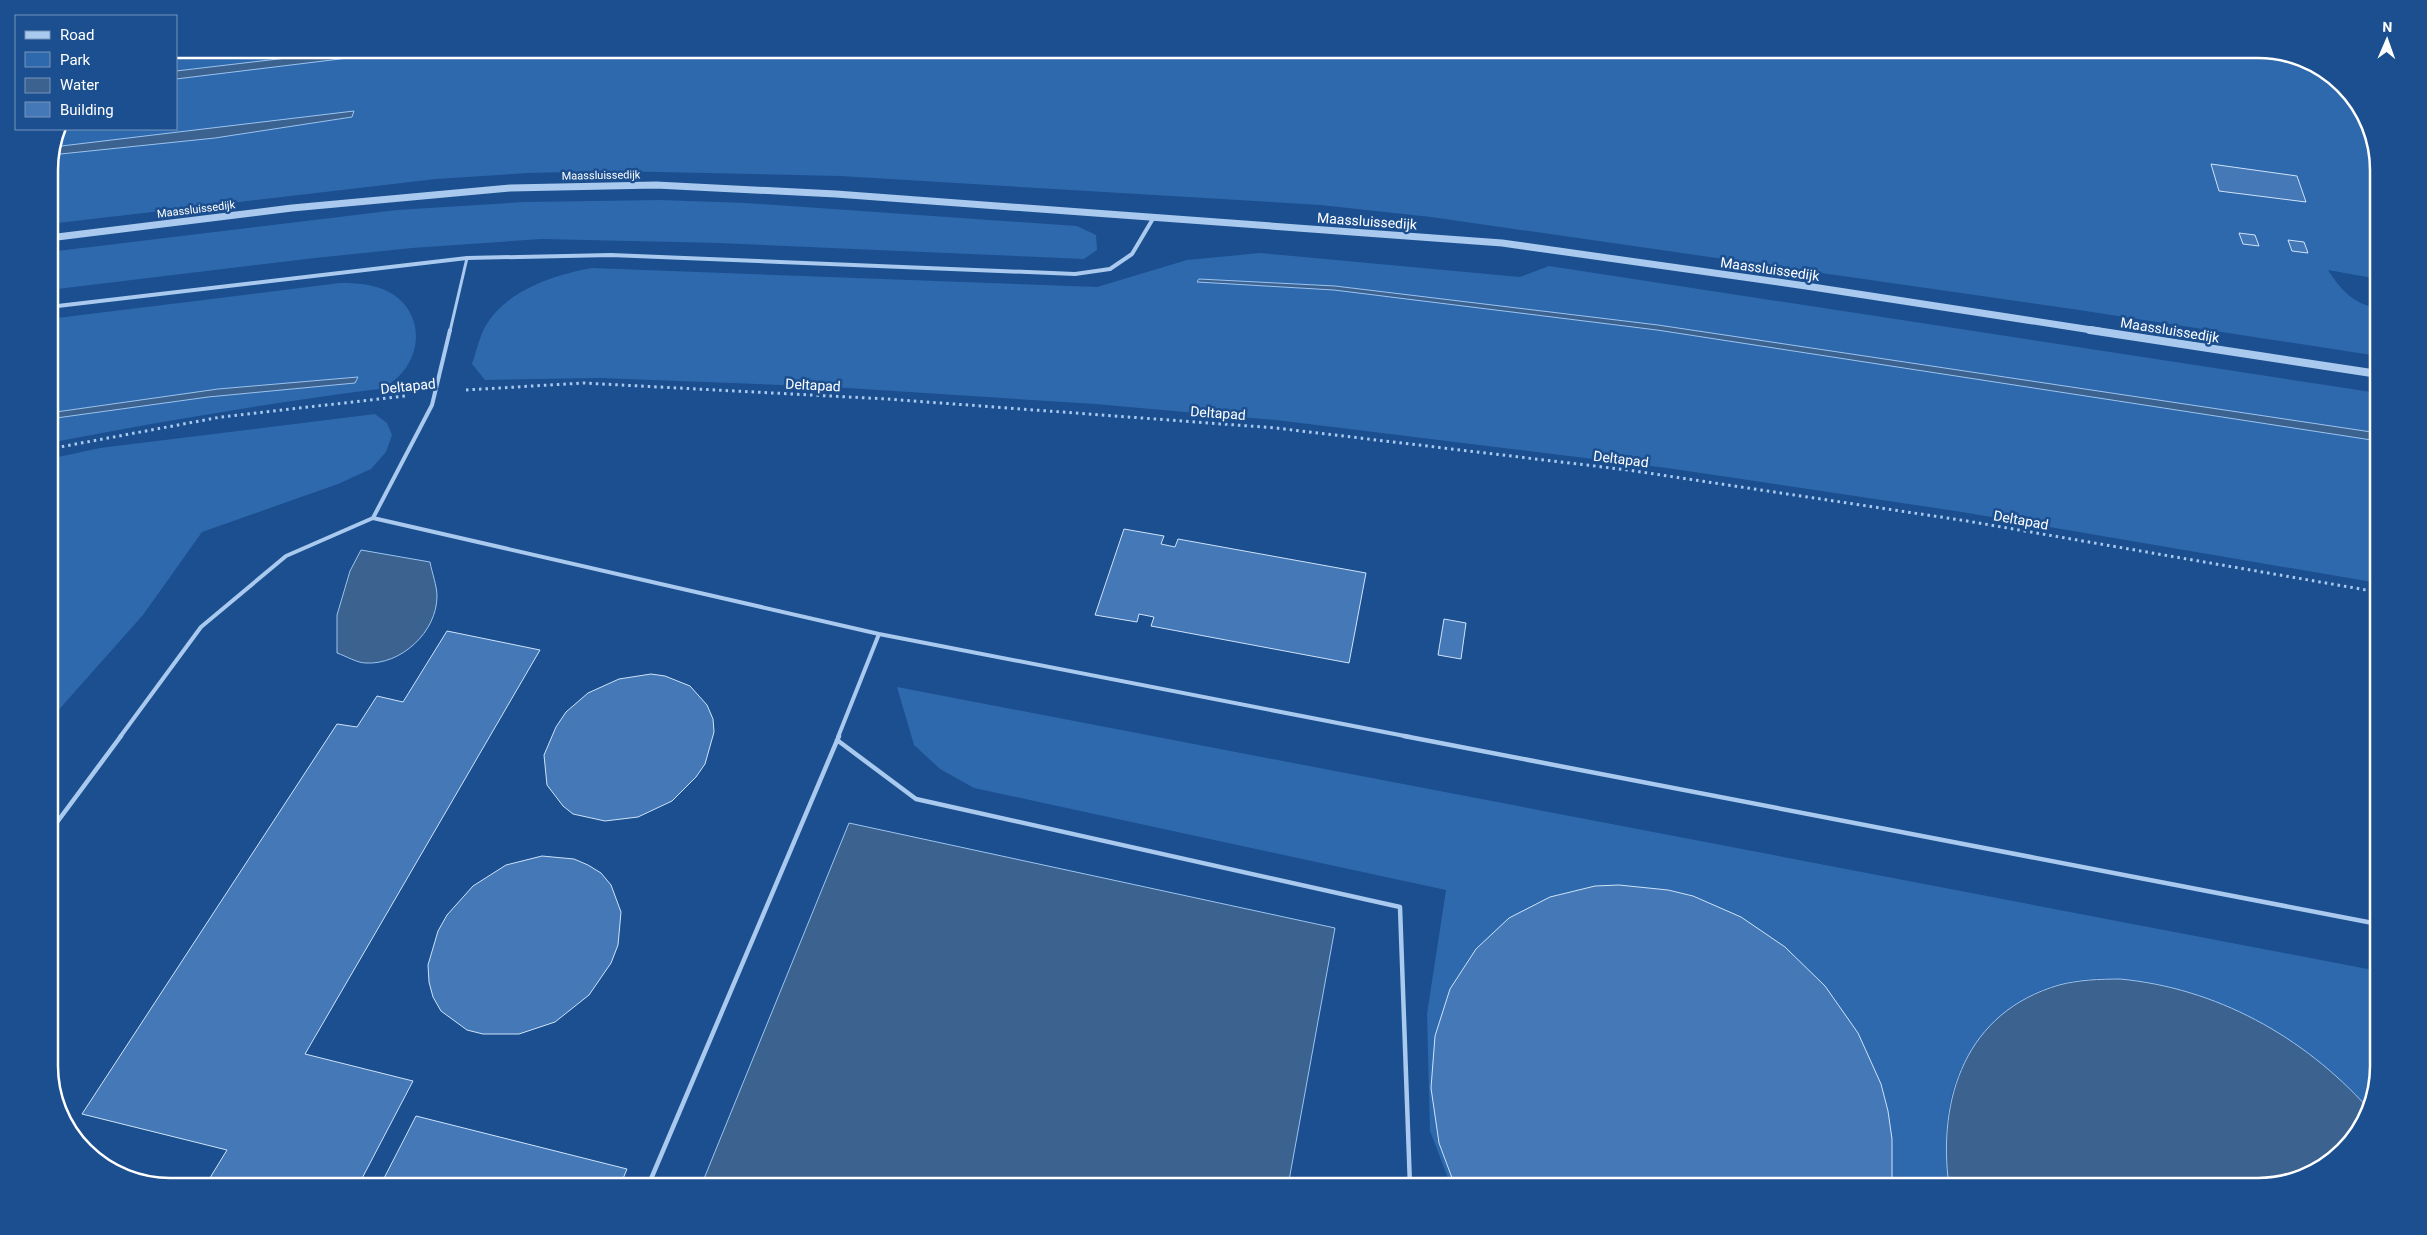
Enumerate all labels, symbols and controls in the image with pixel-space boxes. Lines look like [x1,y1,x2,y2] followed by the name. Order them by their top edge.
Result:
[15,15,178,130] legend
[2362,15,2412,65] north arrow
[2382,19,2393,35] text: N
[60,26,94,44] text: Road
[60,51,91,69] text: Park
[60,76,99,94] text: Water
[60,101,114,119] text: Building
[562,168,641,183] street label: Maassluissedijk
[156,198,236,221] street label: Maassluissedijk
[1317,210,1418,233] street label: Maassluissedijk
[1719,254,1822,284] street label: Maassluissedijk
[2119,314,2222,346] street label: Maassluissedijk
[380,375,436,397] street label: Deltapad
[785,376,841,394] street label: Deltapad
[1190,403,1246,423] street label: Deltapad
[1592,448,1650,470] street label: Deltapad
[1992,507,2050,533] street label: Deltapad

